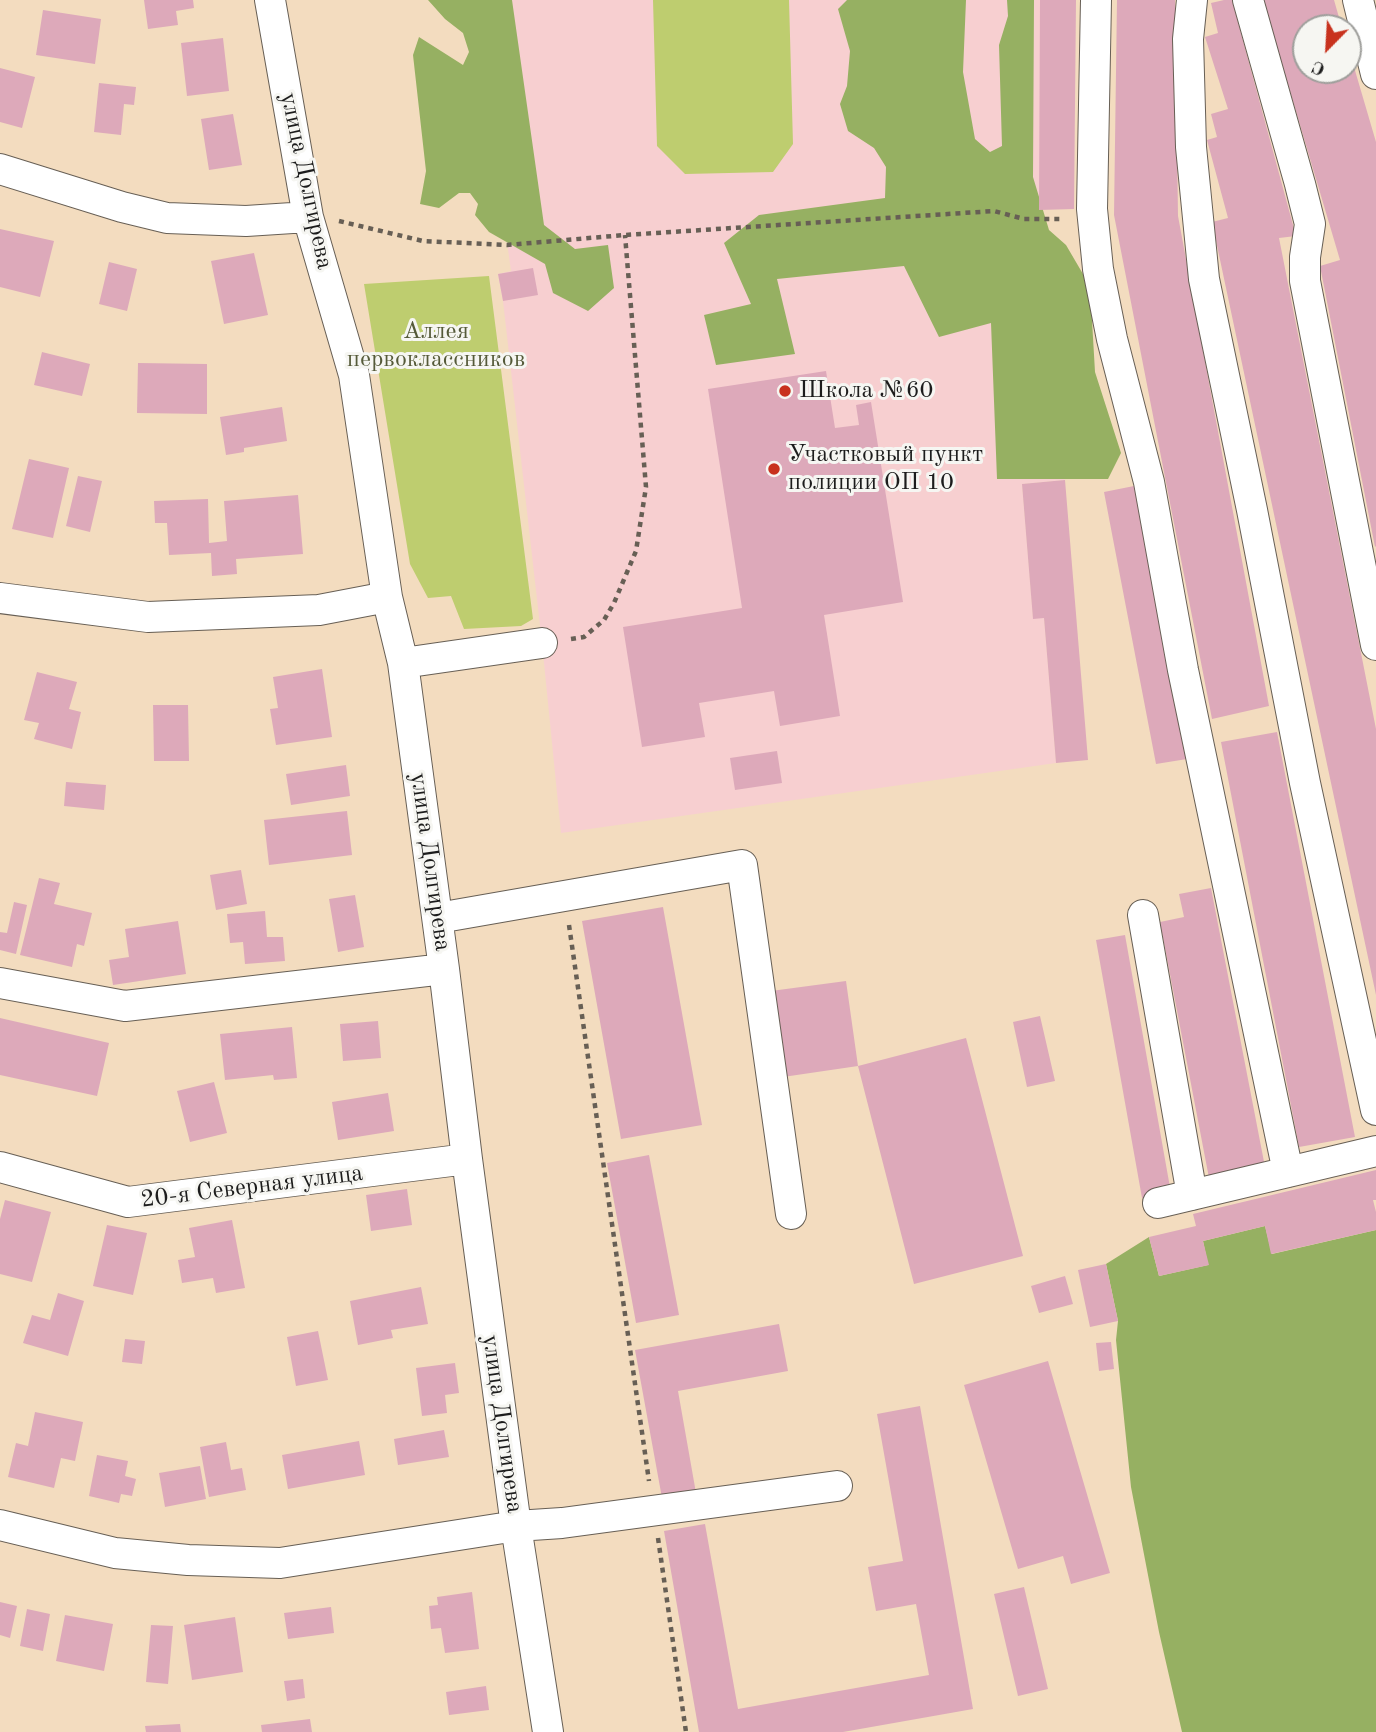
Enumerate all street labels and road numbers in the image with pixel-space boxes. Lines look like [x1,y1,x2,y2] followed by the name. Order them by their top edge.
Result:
[273,90,339,272] street label: улица Долгирева
[403,771,457,953] street label: улица Долгирева
[139,1159,365,1215] street label: 20-я Северная улица
[475,1333,529,1515] street label: улица Долгирева

